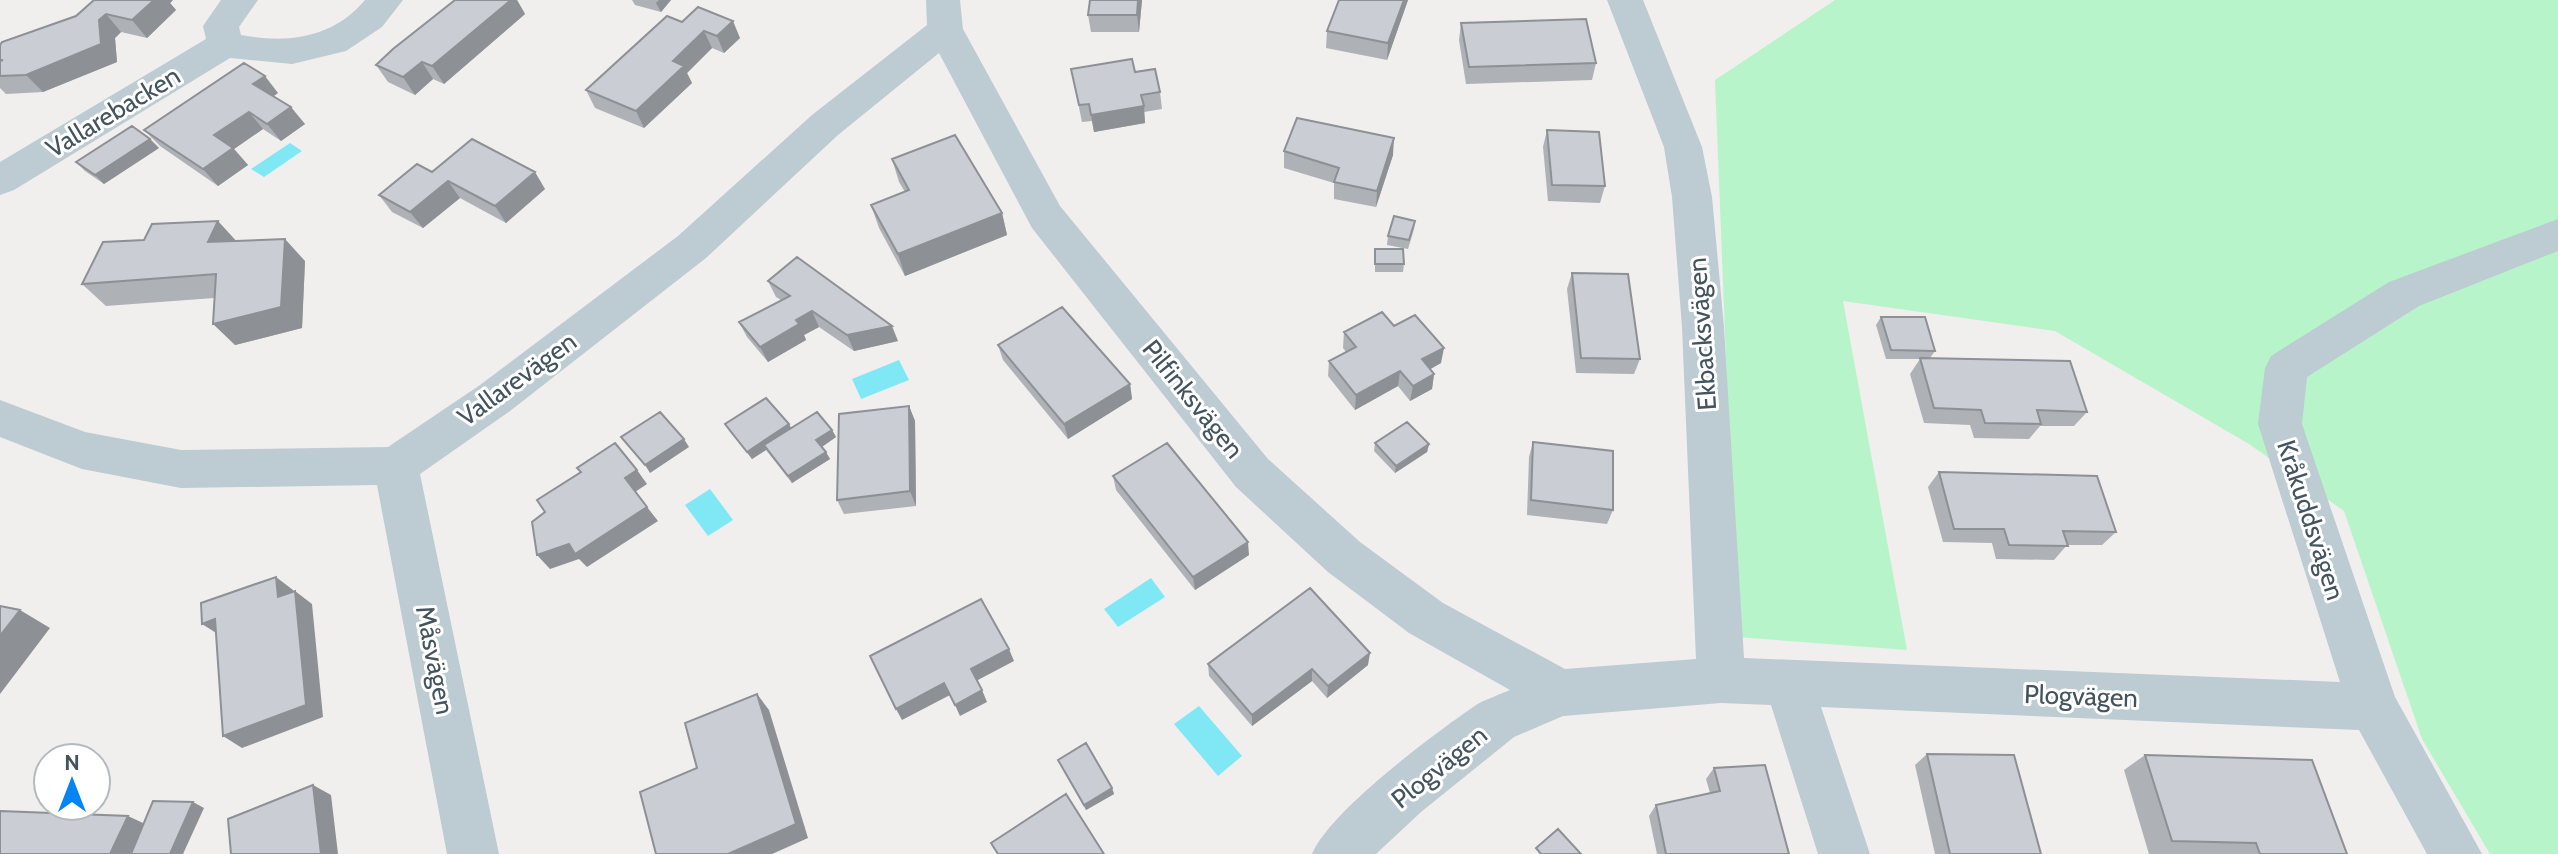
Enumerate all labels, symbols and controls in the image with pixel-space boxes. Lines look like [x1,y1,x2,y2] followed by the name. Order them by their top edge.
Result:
[40,59,186,165] street label: Vallarebacken
[1681,257,1723,411] street label: Ekbacksvägen
[451,325,583,433] street label: Vallarevägen
[1135,333,1251,465] street label: Pilfinksvägen
[2270,436,2352,604] street label: Kråkuddsvägen
[409,603,461,717] street label: Måsvägen
[2024,678,2138,714] street label: Plogvägen
[1385,719,1493,815] street label: Plogvägen
[32,742,112,822] north arrow
[64,749,80,776] text: N

